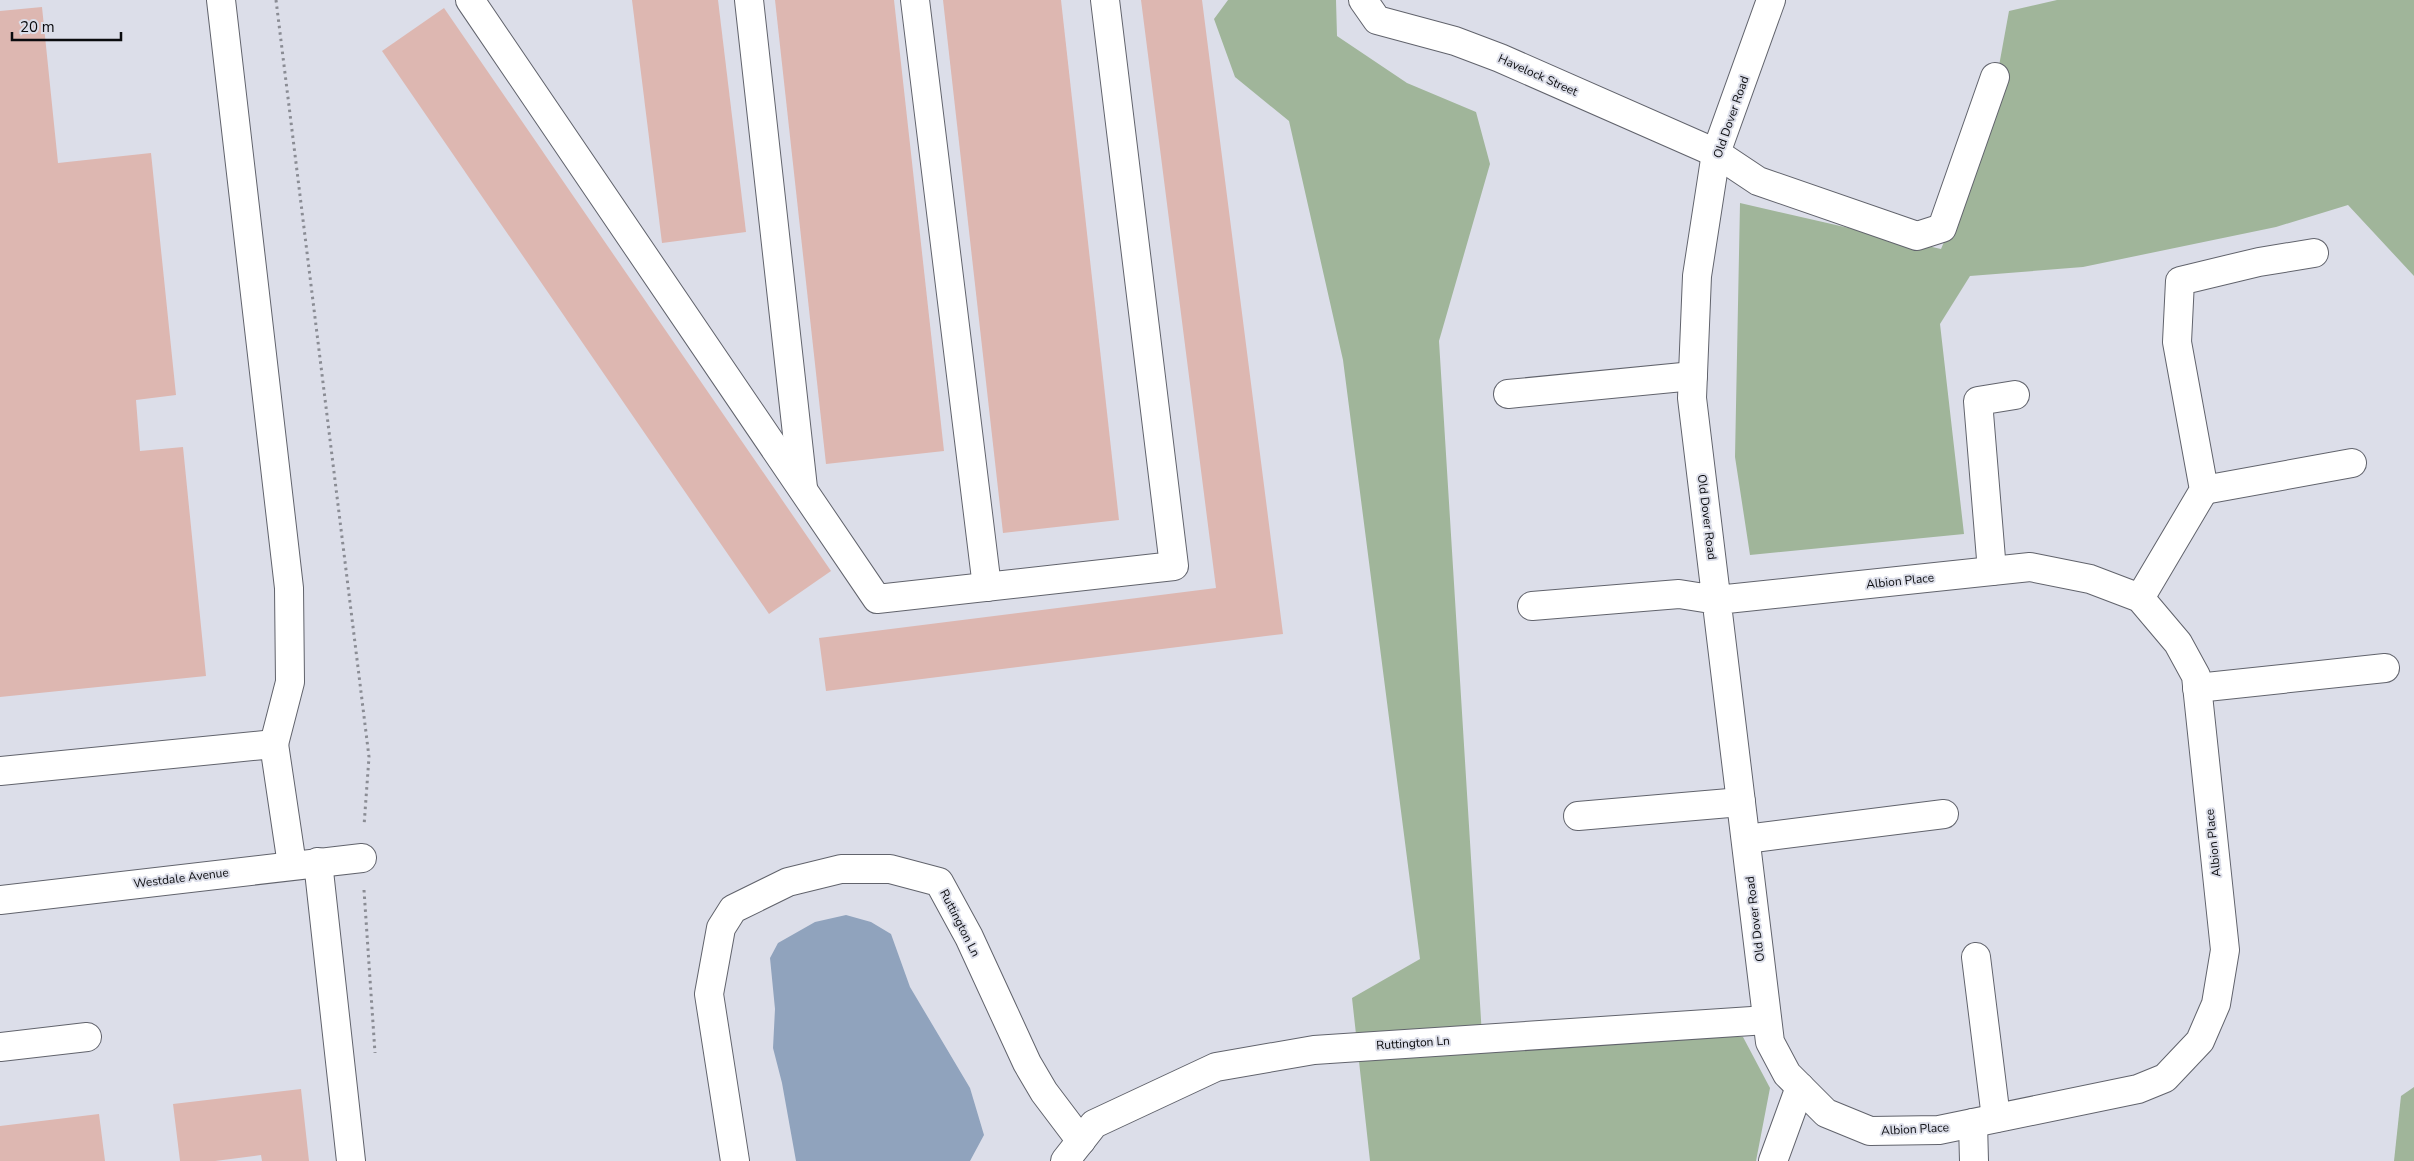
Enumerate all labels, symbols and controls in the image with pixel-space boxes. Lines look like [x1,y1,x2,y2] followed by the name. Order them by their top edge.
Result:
[12,10,121,42] scale bar
[20,17,55,37] text: 20 m
[1496,50,1581,100] street label: Havelock Street
[1709,74,1753,160] street label: Old Dover Road
[1694,473,1720,561] street label: Old Dover Road
[1865,569,1935,593] street label: Albion Place
[2201,808,2225,878] street label: Albion Place
[132,864,230,892] street label: Westdale Avenue
[1742,875,1768,963] street label: Old Dover Road
[936,887,984,959] street label: Ruttington Ln
[1376,1032,1450,1054] street label: Ruttington Ln
[1881,1119,1949,1139] street label: Albion Place

